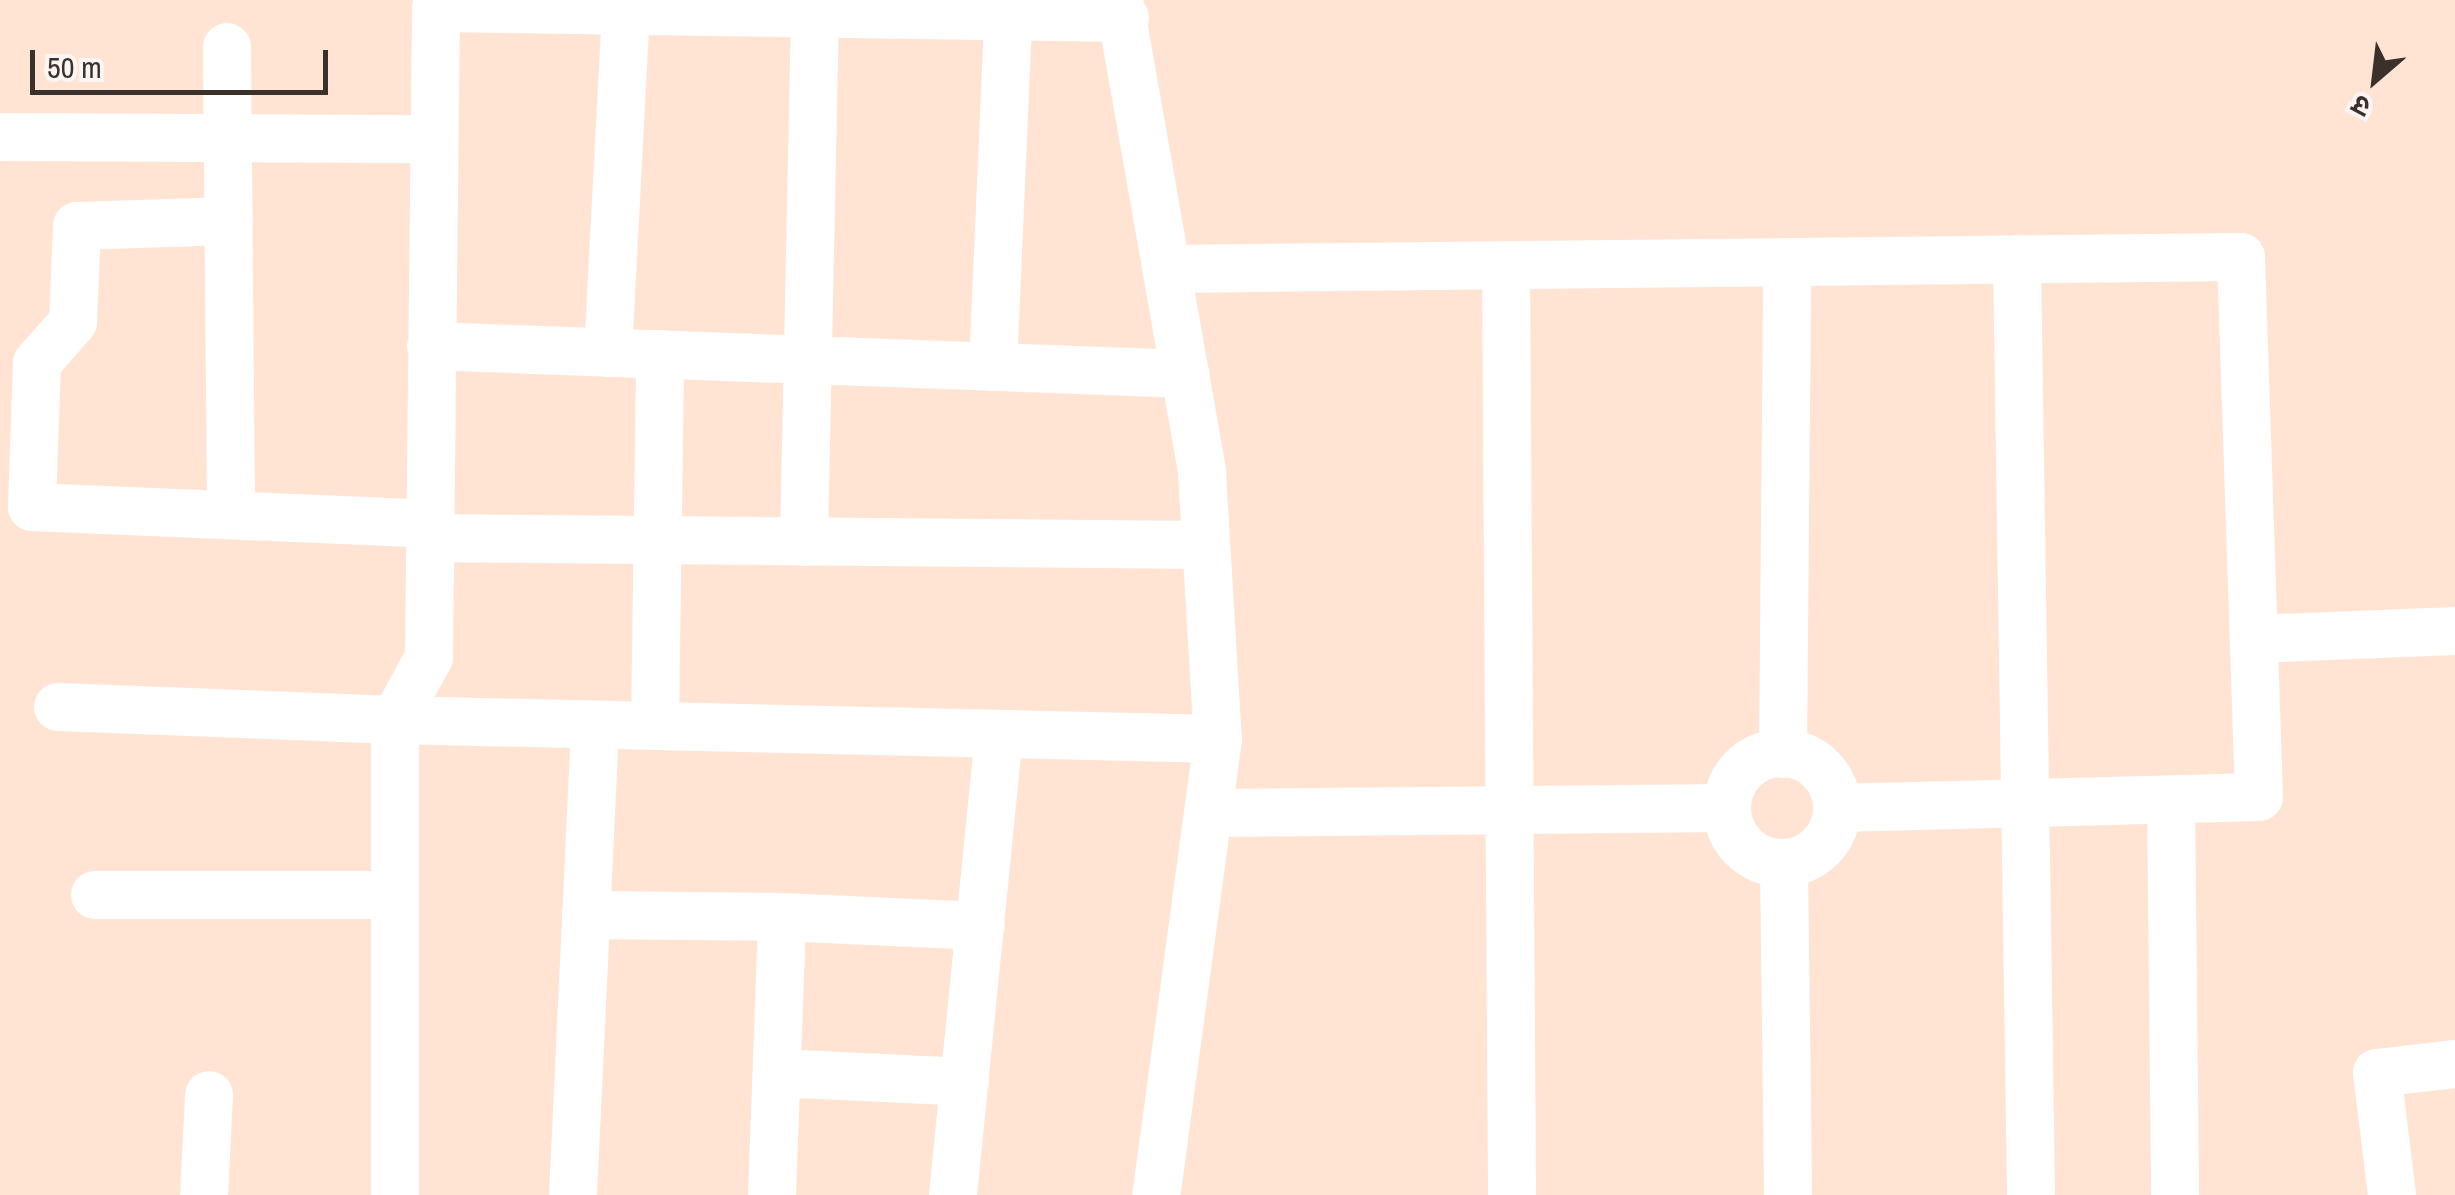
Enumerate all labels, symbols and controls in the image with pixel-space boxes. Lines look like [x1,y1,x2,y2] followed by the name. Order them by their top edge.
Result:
[35,30,332,92] scale bar
[2325,30,2425,130] north arrow
[47,47,102,87] text: 50 m
[2345,86,2377,127] text: उ

